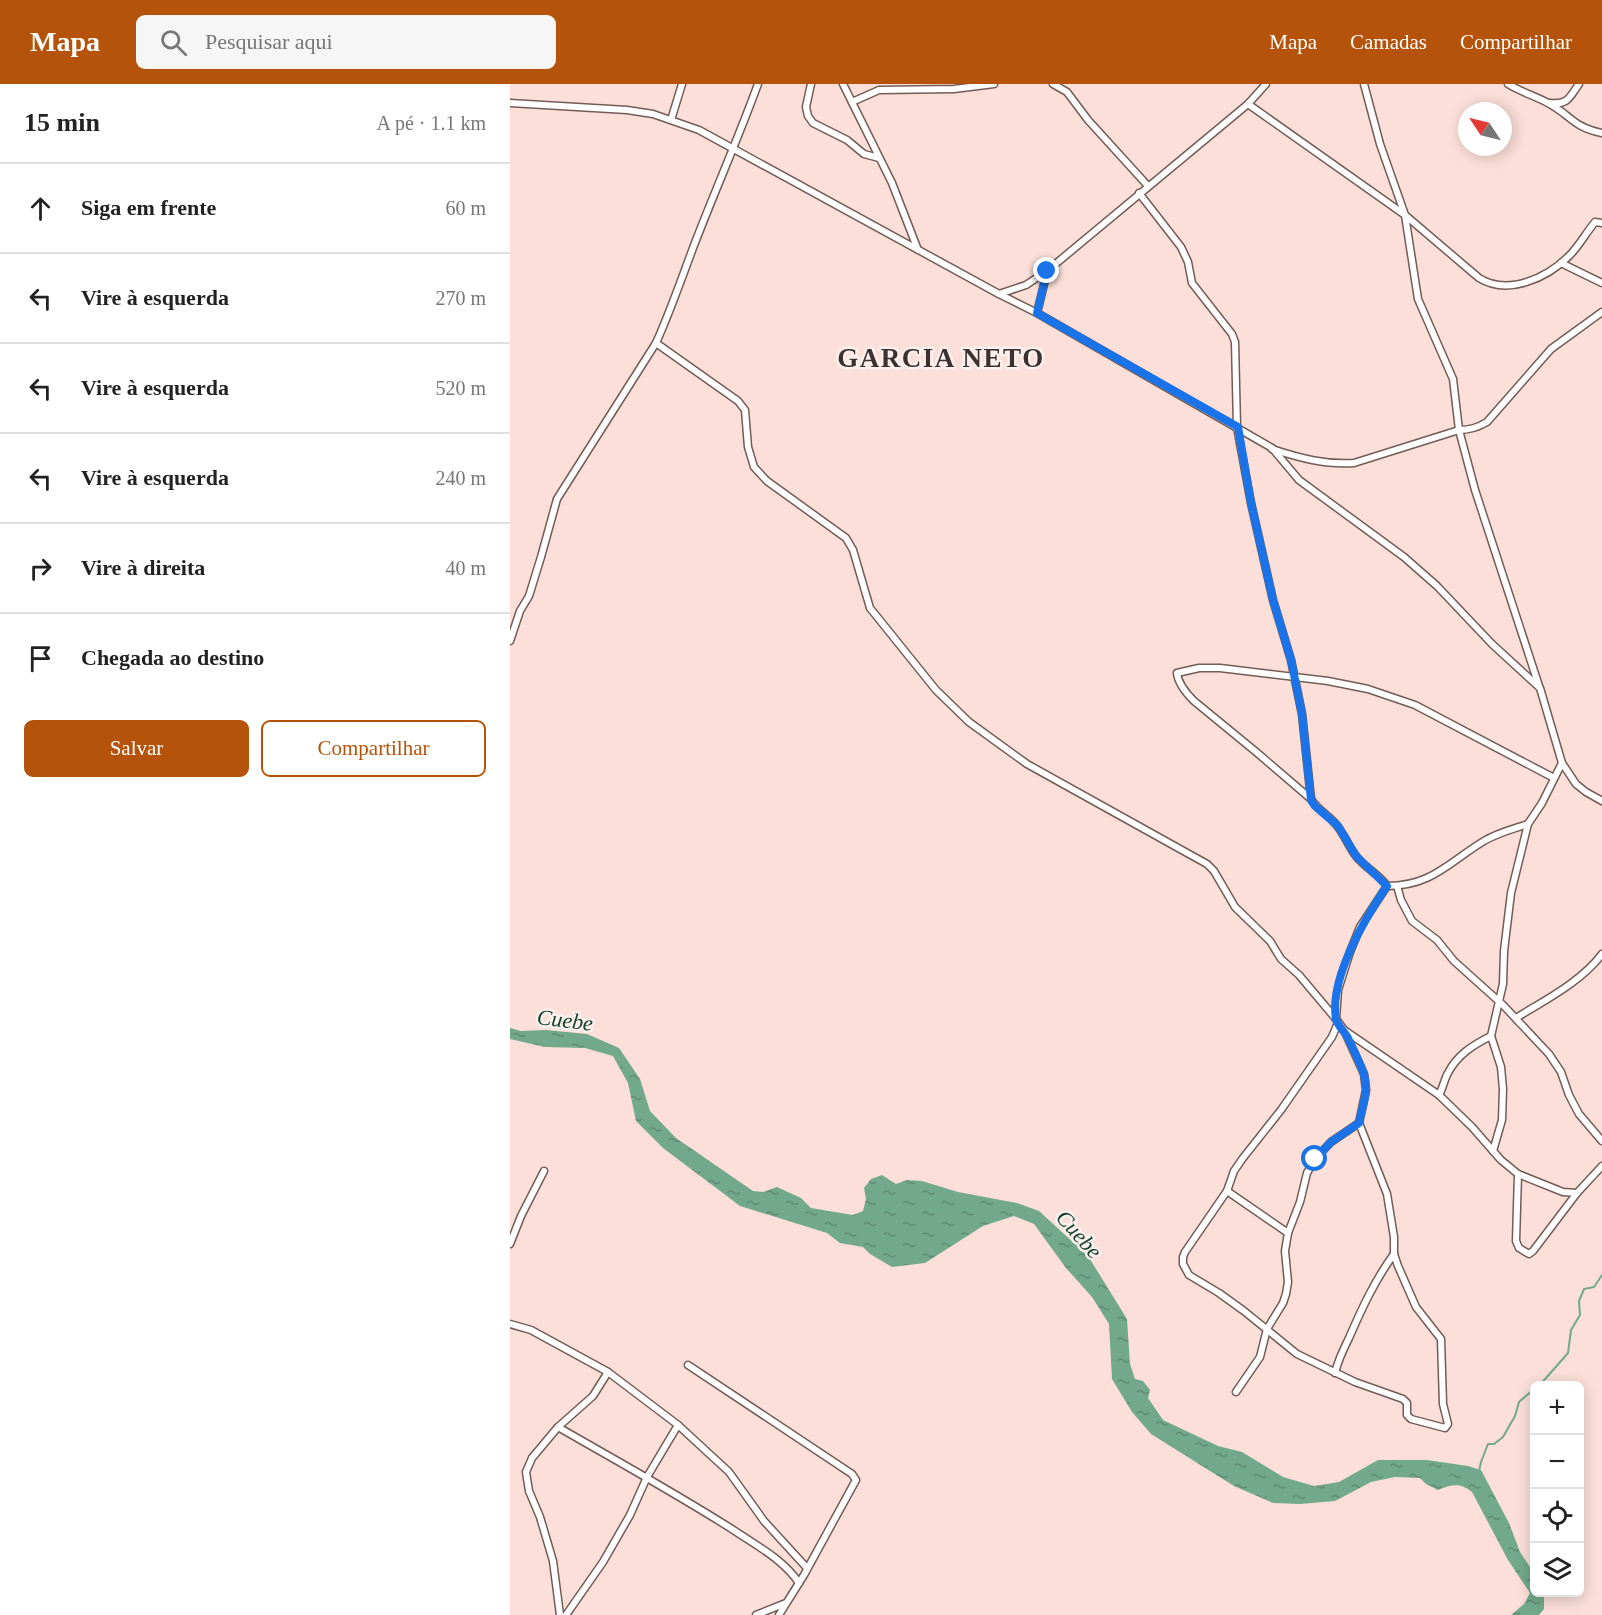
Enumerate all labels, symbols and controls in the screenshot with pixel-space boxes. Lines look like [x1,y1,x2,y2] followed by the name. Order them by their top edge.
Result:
[136,15,556,69] search box
[30,26,100,57] text: Mapa
[157,26,190,59] icon: search
[205,29,333,54] text: Pesquisar aqui
[1269,30,1317,54] text: Mapa
[1350,30,1427,54] text: Camadas
[1460,30,1572,54] text: Compartilhar
[1458,102,1512,156] north arrow
[24,108,100,137] text: 15 min
[377,112,486,134] text: A pé · 1.1 km
[24,192,57,225] icon: ahead
[81,195,216,220] text: Siga em frente
[445,197,486,219] text: 60 m
[1033,257,1059,283] route end
[24,282,57,315] icon: left
[81,285,229,310] text: Vire à esquerda
[435,287,486,309] text: 270 m
[837,343,1045,373] district label: GARCIA NETO
[24,372,57,405] icon: left
[81,375,229,400] text: Vire à esquerda
[435,377,486,399] text: 520 m
[24,462,57,495] icon: left
[81,465,229,490] text: Vire à esquerda
[435,467,486,489] text: 240 m
[24,552,57,585] icon: right
[81,555,205,580] text: Vire à direita
[445,557,486,579] text: 40 m
[24,642,57,675] icon: arrive
[81,645,264,670] text: Chegada ao destino
[24,720,249,777] button: Salvar
[261,720,486,777] button: Compartilhar
[536,1004,595,1036] water label: Cuebe
[1301,1145,1327,1171] route start
[1051,1205,1107,1263] water label: Cuebe
[1530,1381,1584,1597] map controls
[1530,1381,1584,1435] button: +
[1530,1435,1584,1489] button: −
[1530,1489,1584,1543] button: locate
[1530,1543,1584,1597] button: layers

